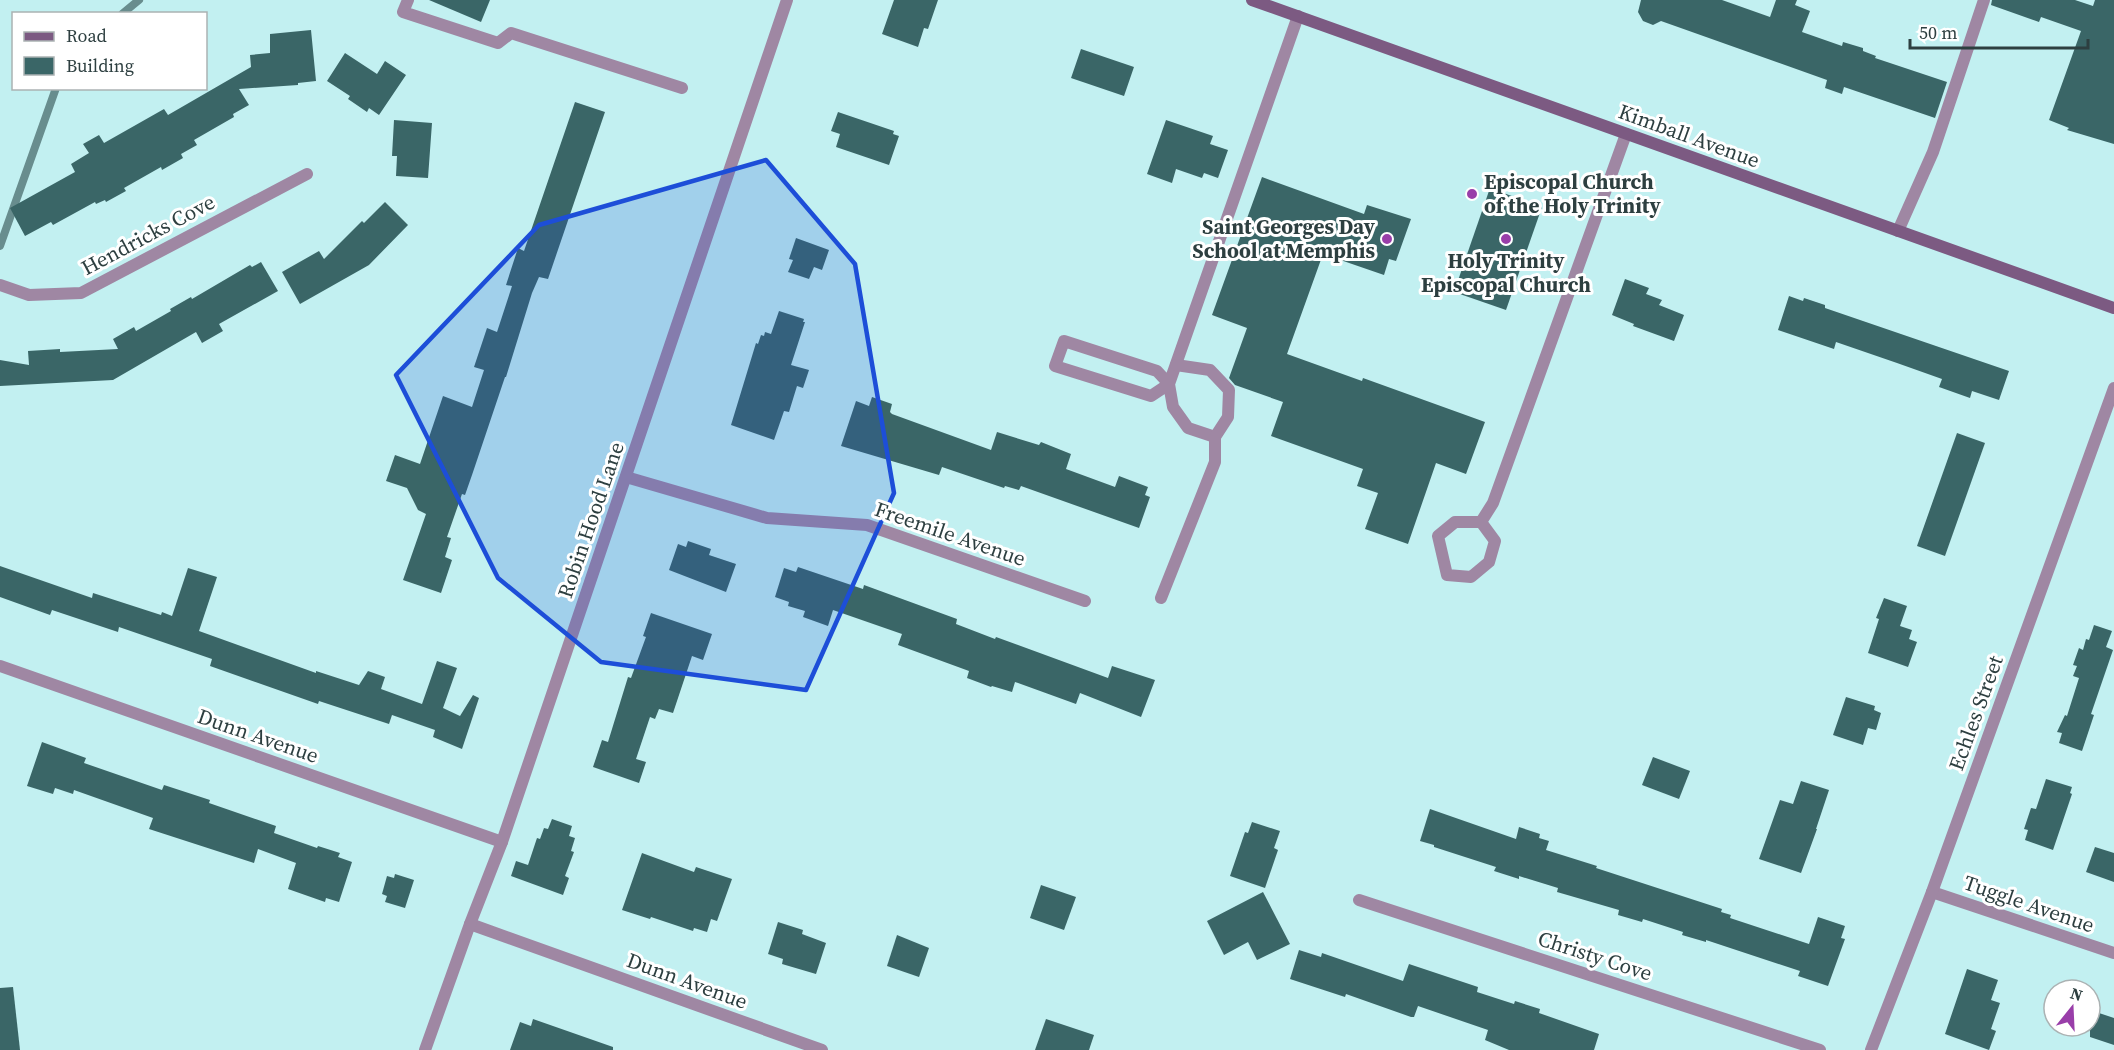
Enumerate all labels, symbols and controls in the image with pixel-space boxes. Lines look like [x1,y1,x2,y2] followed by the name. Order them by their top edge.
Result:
[12,12,207,90] legend
[1910,12,2088,50] scale bar
[1919,20,1957,45] text: 50 m
[66,23,107,48] text: Road
[66,53,134,78] text: Building
[1615,97,1764,175] street label: Kimball Avenue
[1484,167,1661,220] place label: Episcopal Church of the Holy Trinity
[76,187,220,282] street label: Hendricks Cove
[1465,187,1479,201] marker: Episcopal Church of the Holy Trinity
[1192,212,1376,265] place label: Saint Georges Day School at Memphis
[1380,232,1394,246] marker: Saint Georges Day School at Memphis
[1499,232,1513,246] marker: Holy Trinity Episcopal Church
[1421,246,1591,299] place label: Holy Trinity Episcopal Church
[550,438,631,602] street label: Robin Hood Lane
[871,494,1029,573] street label: Freemile Avenue
[1941,651,2010,774] street label: Echles Street
[194,701,323,770] street label: Dunn Avenue
[1960,868,2098,939] street label: Tuggle Avenue
[1534,923,1656,988] street label: Christy Cove
[623,945,752,1016] street label: Dunn Avenue
[2042,978,2102,1038] north arrow
[2068,981,2086,1006] text: N

